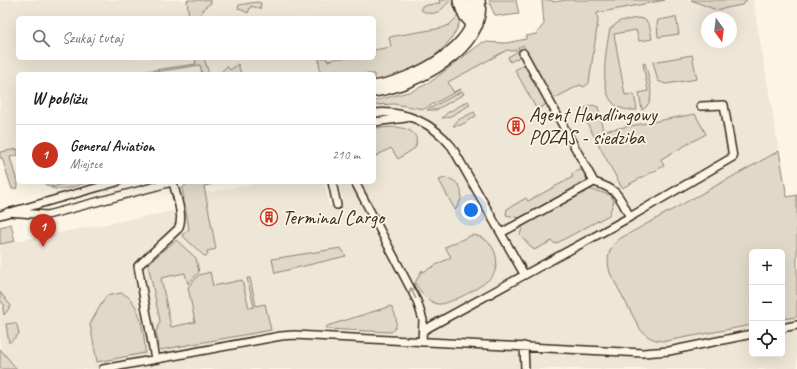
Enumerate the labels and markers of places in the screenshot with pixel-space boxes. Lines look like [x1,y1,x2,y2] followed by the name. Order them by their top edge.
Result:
[529,102,659,150] place label: Agent Handlingowy POZAS - siedziba
[506,116,526,136] building icon: Agent Handlingowy POZAS - siedziba
[282,205,386,230] place label: Terminal Cargo
[259,207,279,227] building icon: Terminal Cargo
[30,214,56,247] pin: 1

